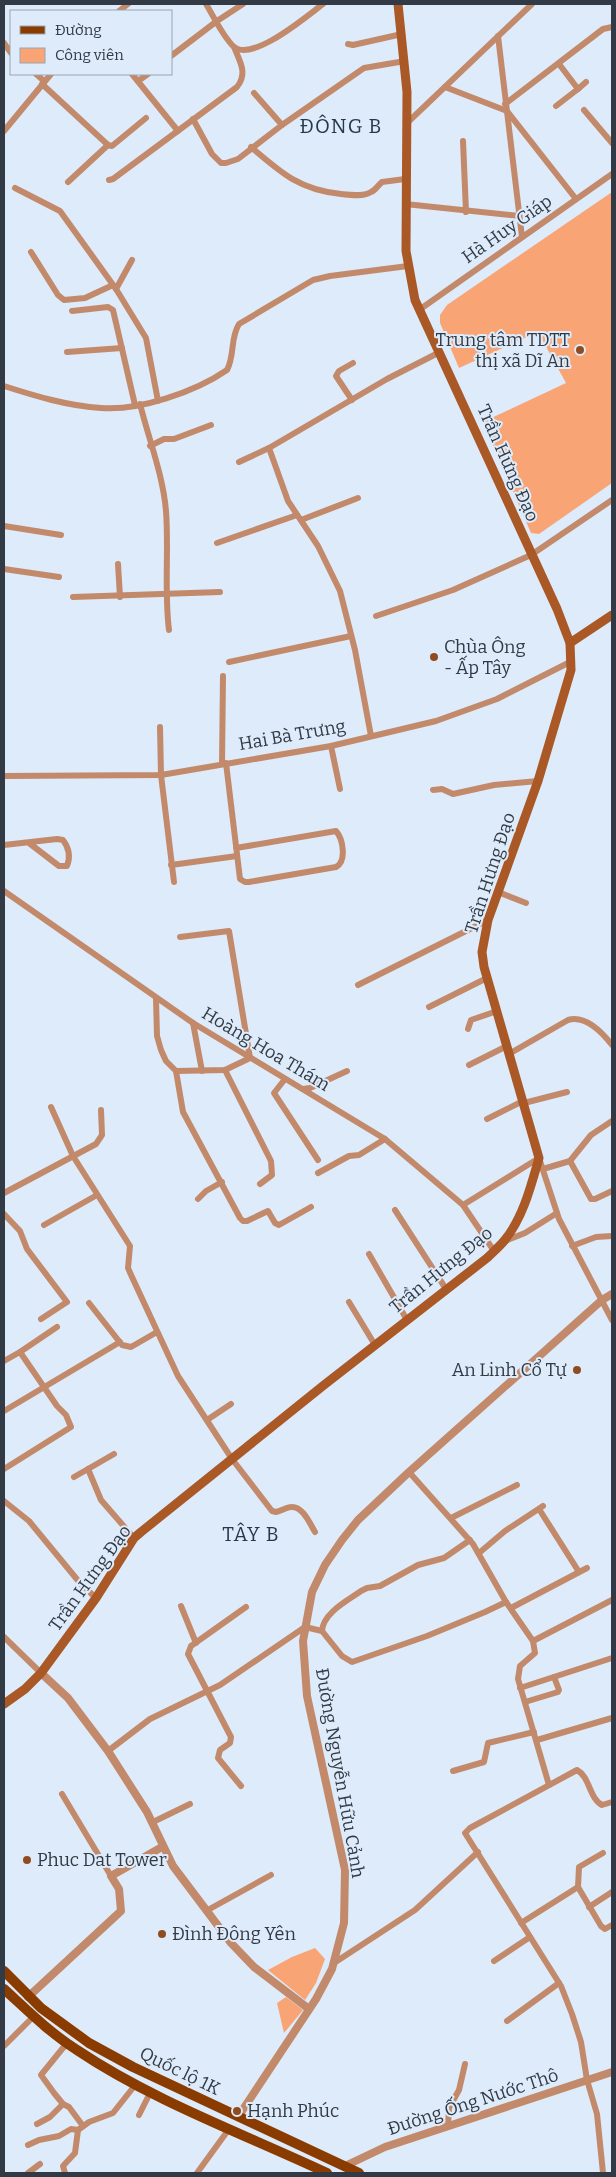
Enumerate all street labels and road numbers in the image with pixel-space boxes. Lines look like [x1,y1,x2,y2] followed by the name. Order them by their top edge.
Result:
[458,190,556,268] street label: Hà Huy Giáp
[472,401,544,525] street label: Trần Hưng Đạo
[237,715,347,755] street label: Hai Bà Trưng
[460,810,520,936] street label: Trần Hưng Đạo
[198,1002,334,1096] street label: Hoàng Hoa Thám
[385,1222,497,1318] street label: Trần Hưng Đạo
[44,1521,136,1635] street label: Trần Hưng Đạo
[311,1666,369,1880] street label: Đường Nguyễn Hữu Cảnh
[136,2042,224,2100] street label: Quốc lộ 1K
[384,2062,561,2140] street label: Đường Ống Nước Thô

